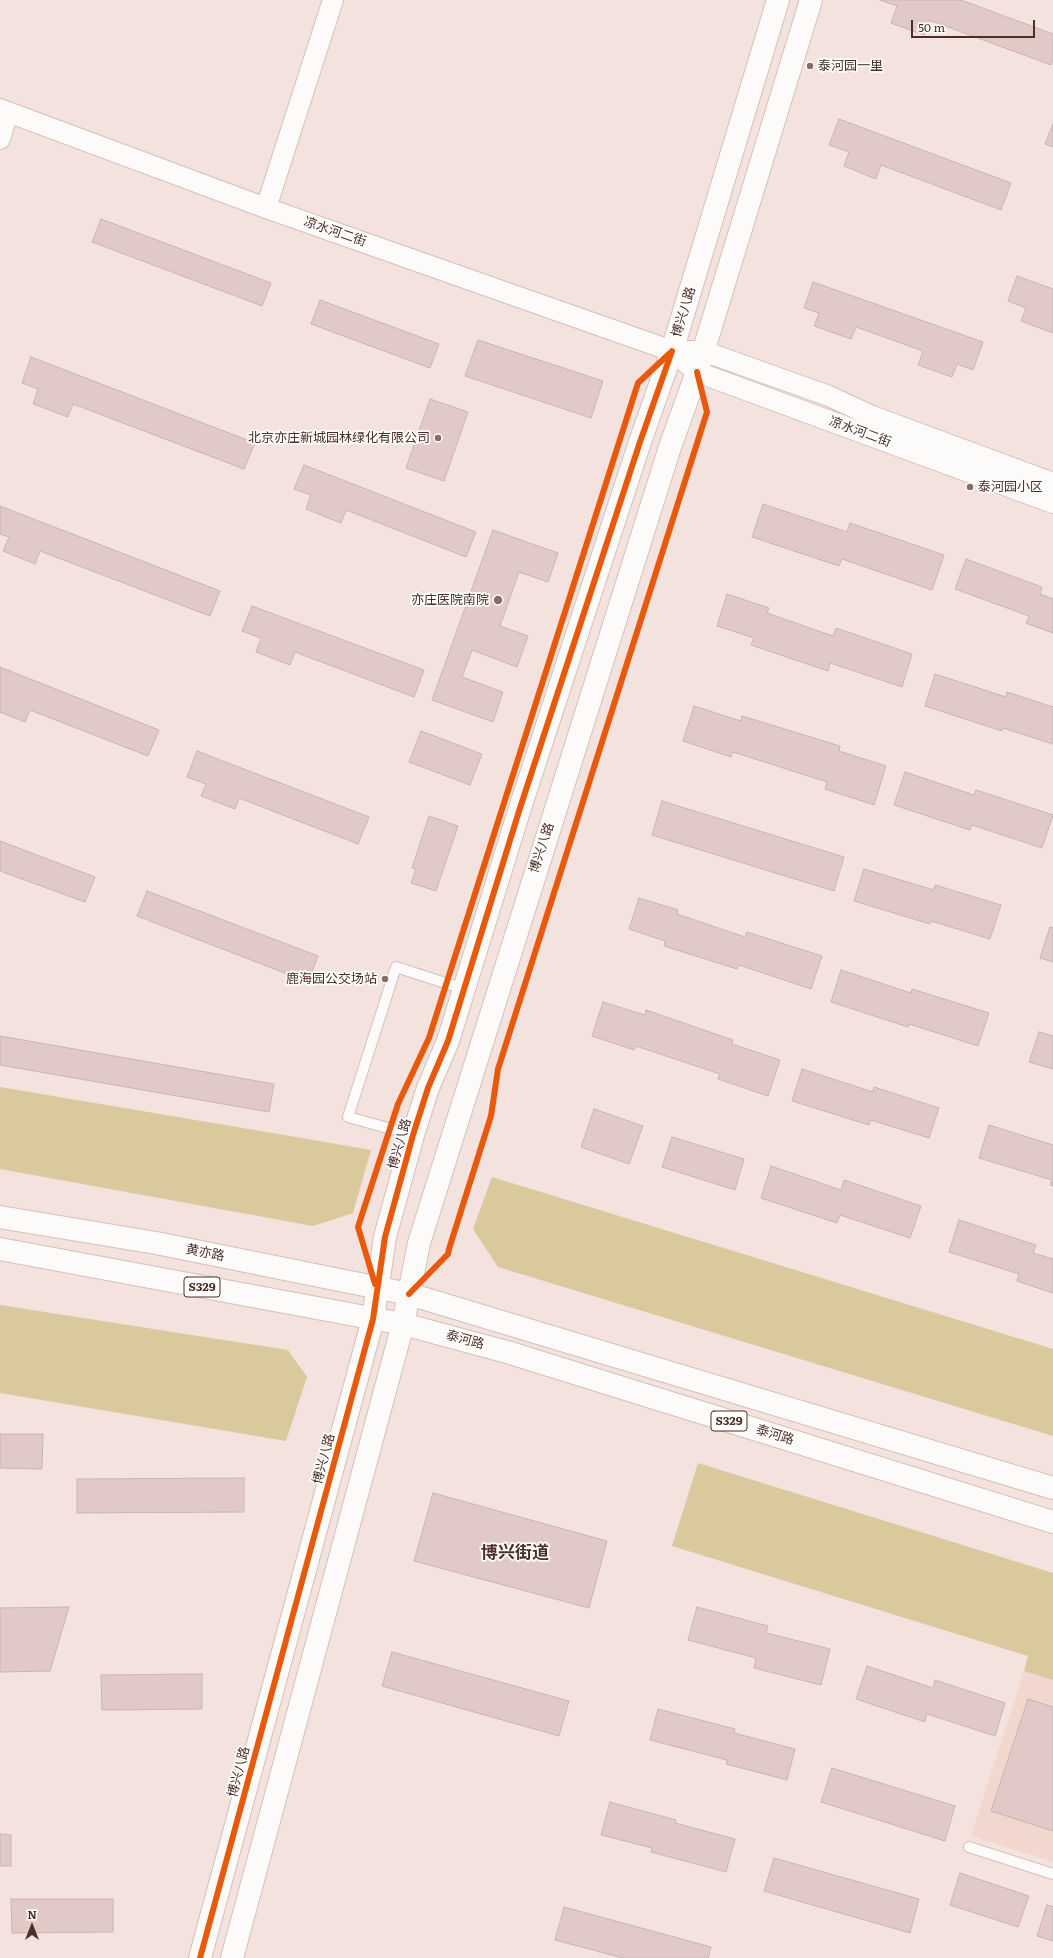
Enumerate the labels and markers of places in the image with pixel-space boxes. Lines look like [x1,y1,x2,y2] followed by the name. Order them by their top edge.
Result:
[818,58,883,74] place label: 泰河园一里
[805,61,815,71] marker: 泰河园一里
[248,430,430,446] place label: 北京亦庄新城园林绿化有限公司
[433,433,443,443] marker: 北京亦庄新城园林绿化有限公司
[978,479,1043,495] place label: 泰河园小区
[965,482,975,492] marker: 泰河园小区
[411,592,489,608] place label: 亦庄医院南院
[492,594,504,606] marker: 亦庄医院南院
[286,971,377,987] place label: 鹿海园公交场站
[380,974,390,984] marker: 鹿海园公交场站

